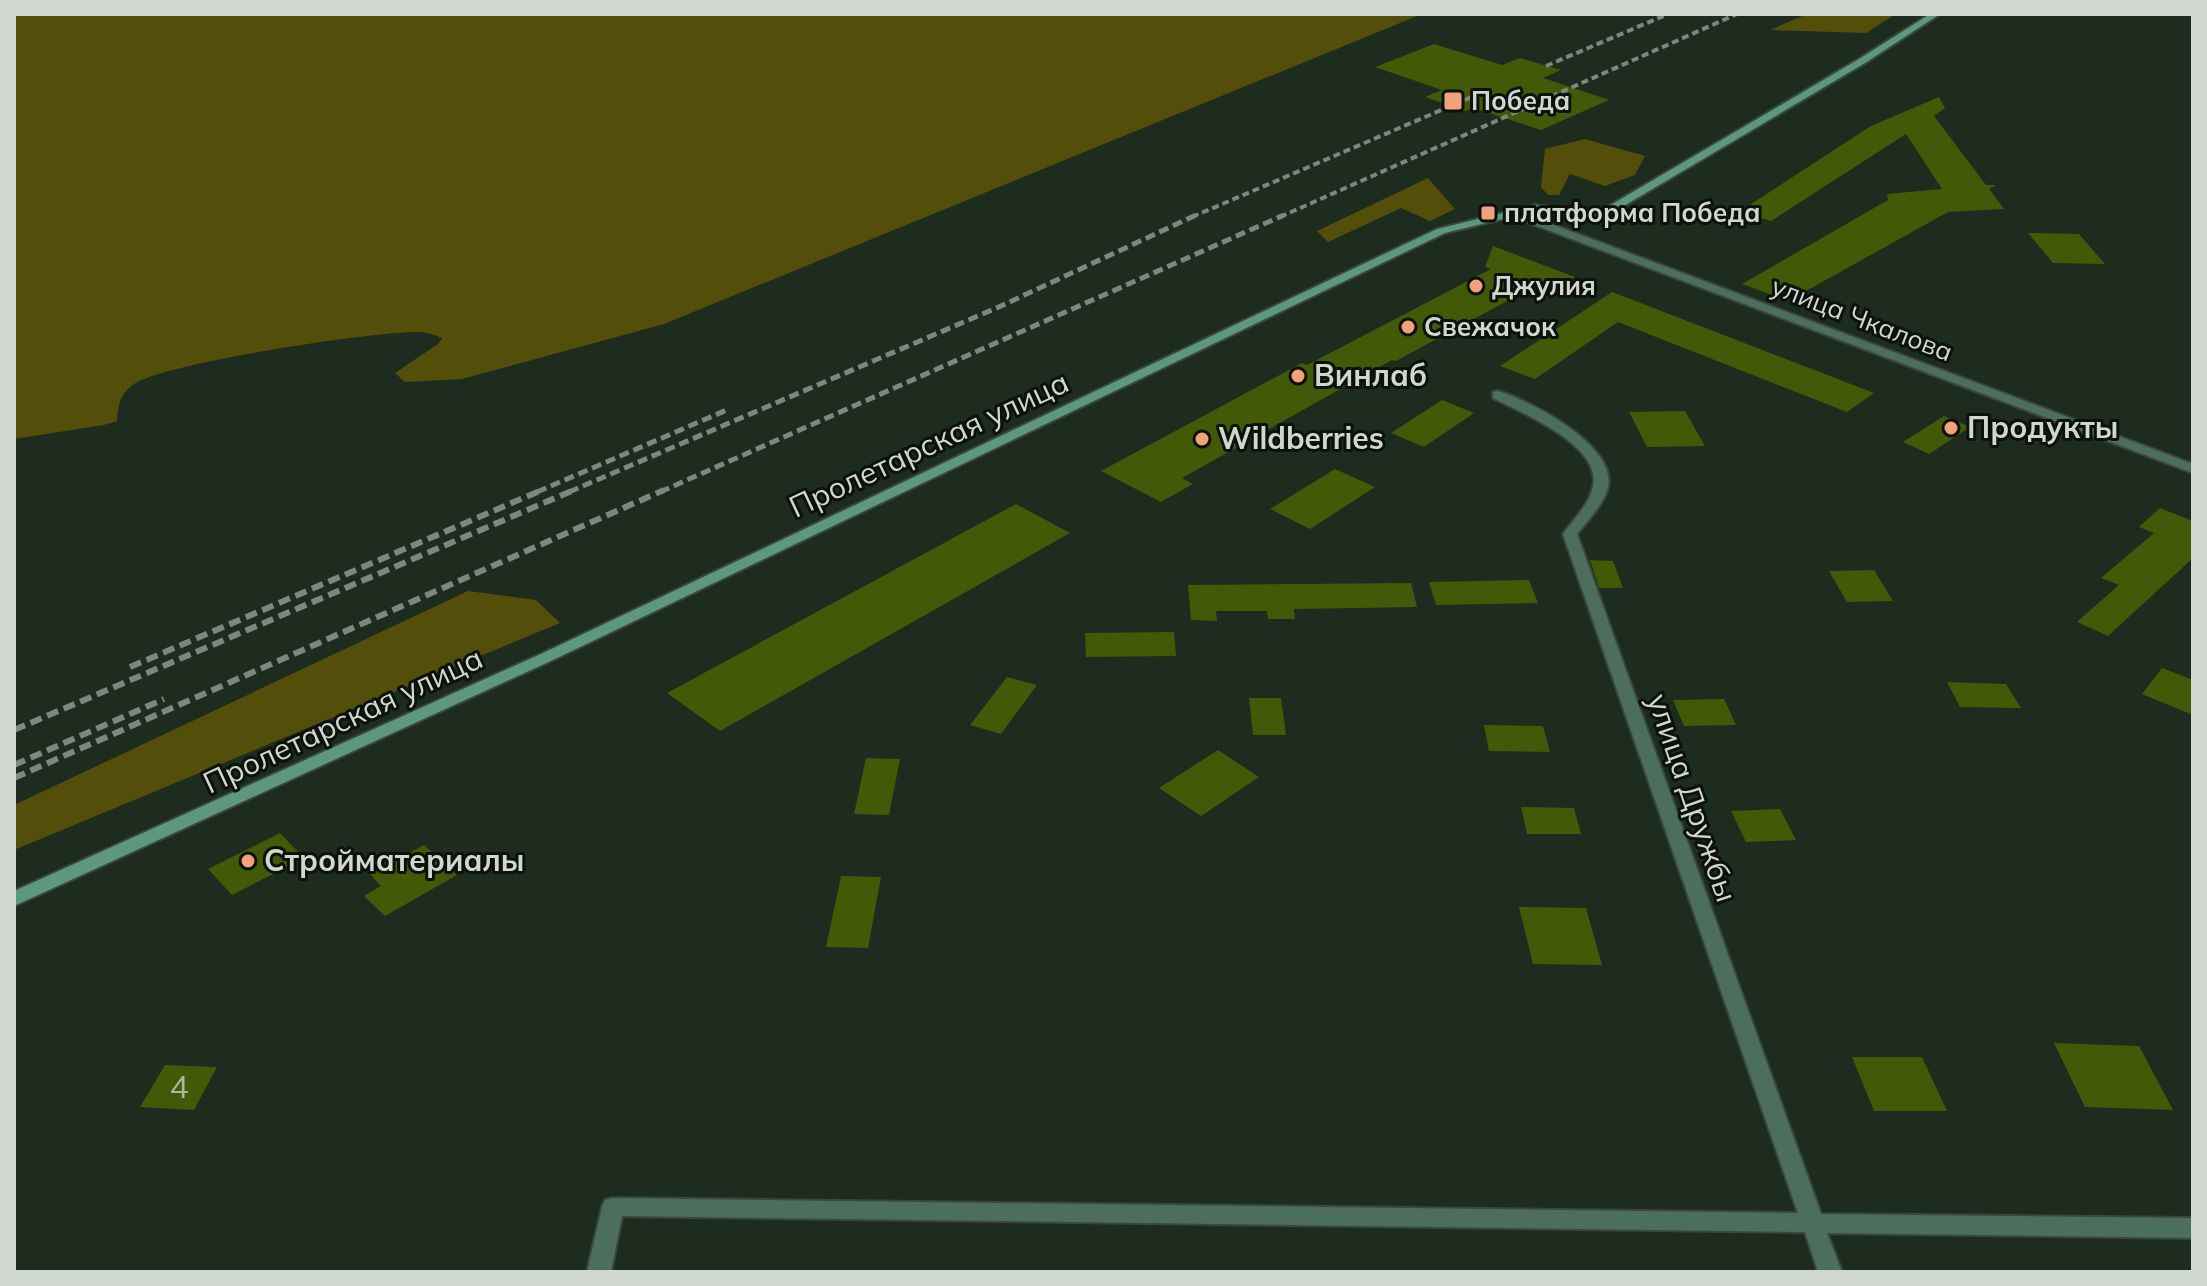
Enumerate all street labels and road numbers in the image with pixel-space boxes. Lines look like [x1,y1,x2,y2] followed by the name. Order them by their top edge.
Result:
[1767,269,1957,368] street label: улица Чкалова
[783,363,1074,526] street label: Пролетарская улица
[197,639,488,802] street label: Пролетарская улица
[1640,689,1746,907] street label: улица Дружбы

